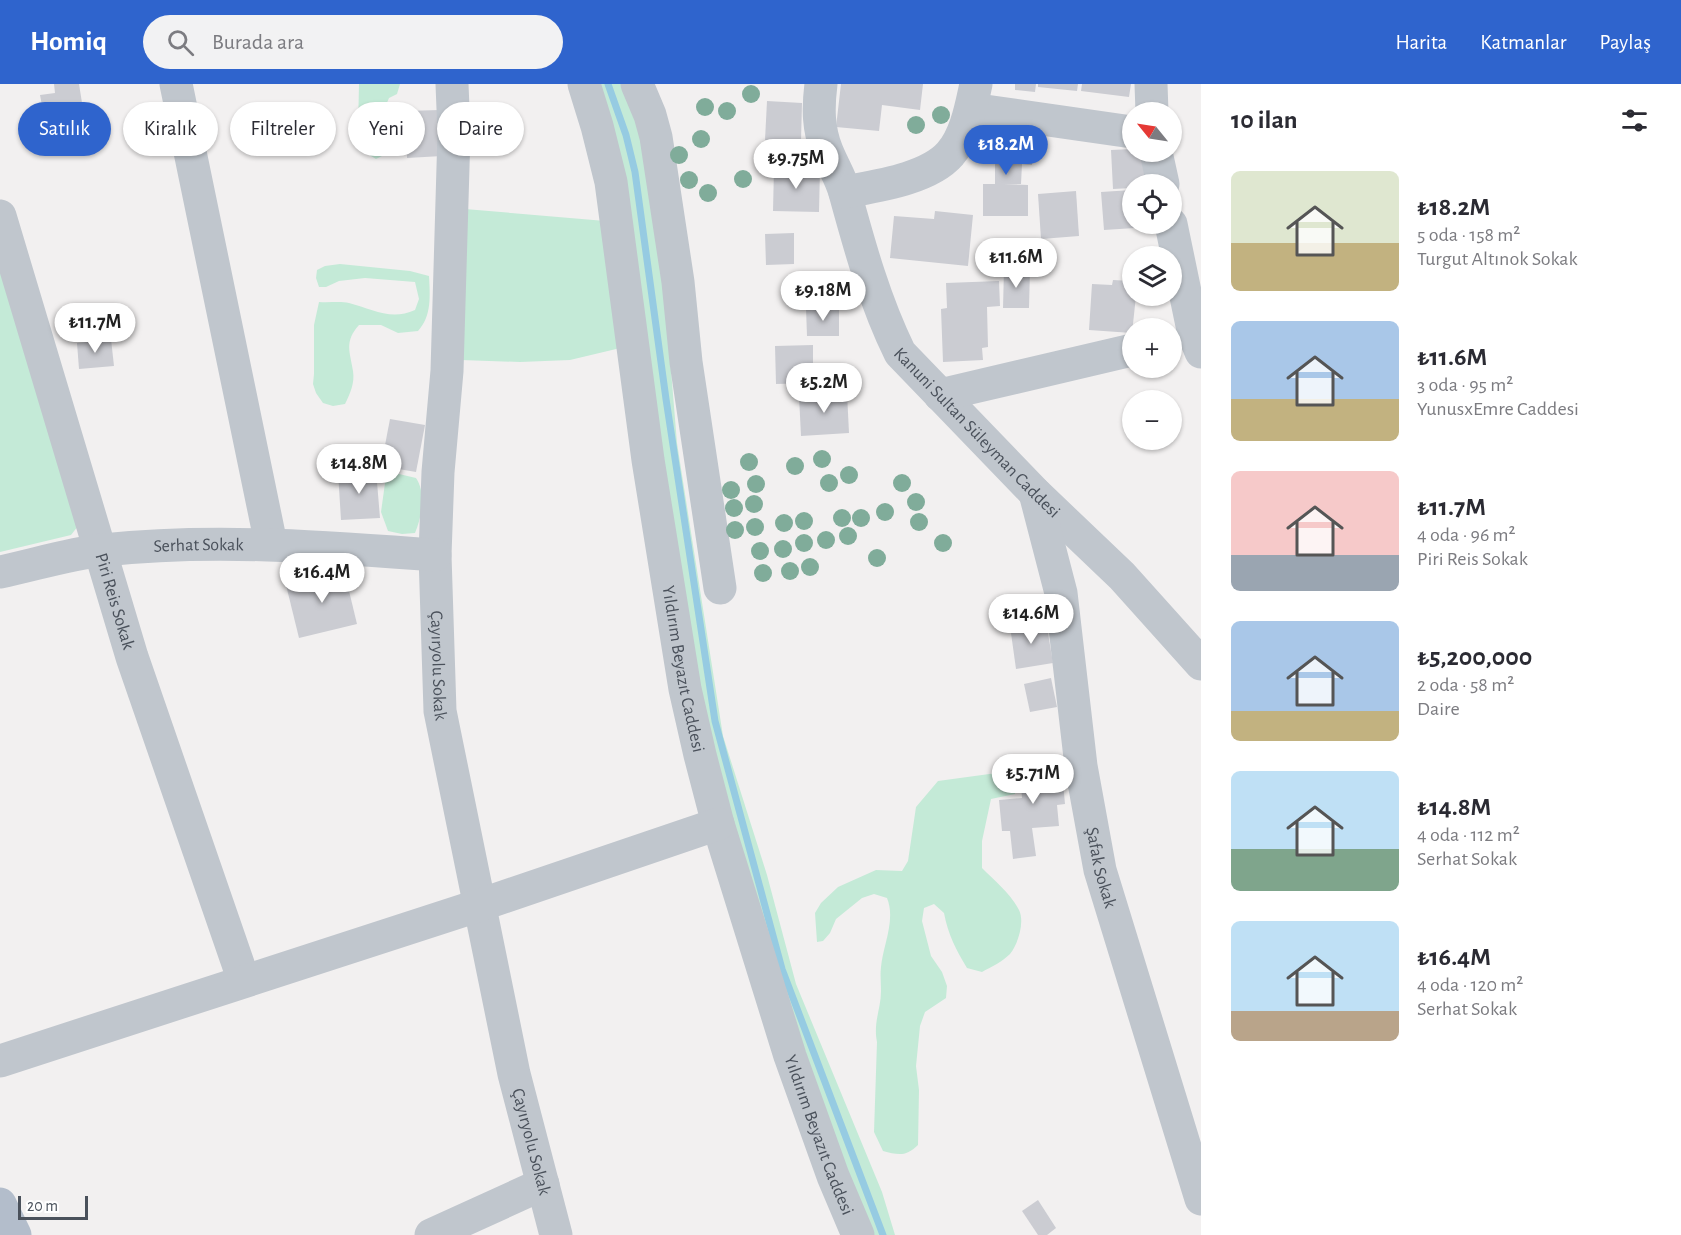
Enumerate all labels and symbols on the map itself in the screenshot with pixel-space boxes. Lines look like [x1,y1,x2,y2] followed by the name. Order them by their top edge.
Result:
[1122,102,1182,162] north arrow
[957,125,1055,176] pin: ₺18.2M
[747,139,845,190] pin: ₺9.75M
[967,238,1065,289] pin: ₺11.6M
[774,271,872,322] pin: ₺9.18M
[46,303,144,354] pin: ₺11.7M
[890,344,1063,522] street label: Kanuni Sultan Süleyman Caddesi
[782,363,866,414] pin: ₺5.2M
[310,444,408,495] pin: ₺14.8M
[153,536,244,556] street label: Serhat Sokak
[91,551,137,653] street label: Piri Reis Sokak
[273,553,371,604] pin: ₺16.4M
[658,584,707,754] street label: Yıldırım Beyazıt Caddesi
[982,594,1080,645] pin: ₺14.6M
[427,610,450,723] street label: Çayıryolu Sokak
[984,754,1082,805] pin: ₺5.71M
[1082,826,1119,911] street label: Şafak Sokak
[780,1053,856,1218] street label: Yıldırım Beyazıt Caddesi
[508,1086,553,1198] street label: Çayıryolu Sokak
[18,1193,88,1220] scale bar

